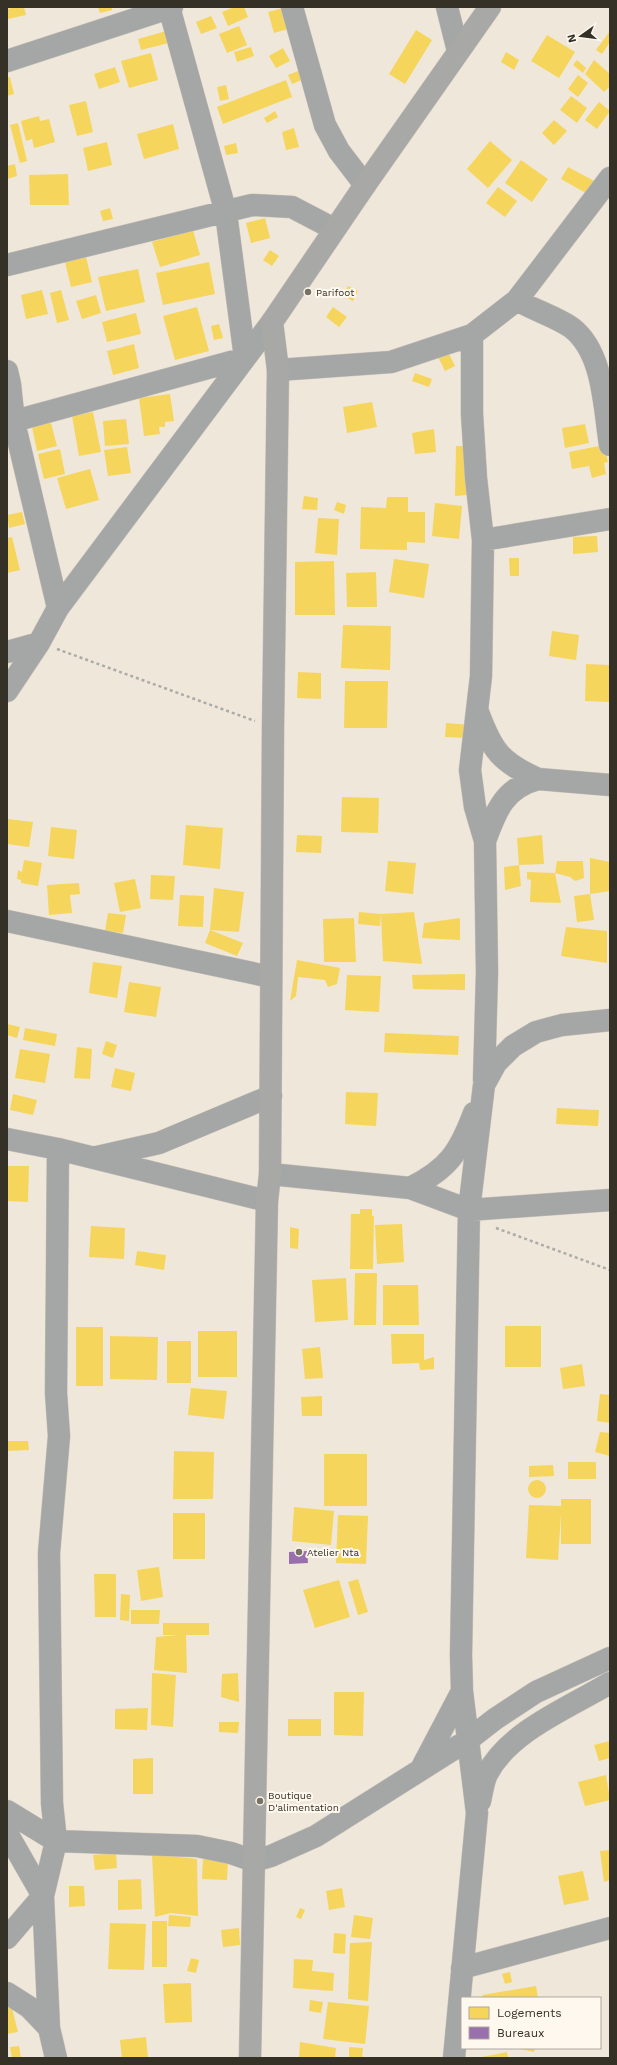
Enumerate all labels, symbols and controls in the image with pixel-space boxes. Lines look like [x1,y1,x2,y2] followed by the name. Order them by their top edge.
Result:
[561,16,601,56] north arrow
[564,33,579,44] text: N
[303,287,313,297] marker: Parifoot
[316,287,355,298] place label: Parifoot
[294,1547,304,1557] marker: Atelier Nta
[307,1547,359,1558] place label: Atelier Nta
[268,1790,339,1813] place label: Boutique D'alimentation
[255,1796,265,1806] marker: Boutique D'alimentation
[461,1997,601,2049] legend
[497,2006,562,2020] text: Logements
[497,2026,544,2040] text: Bureaux

